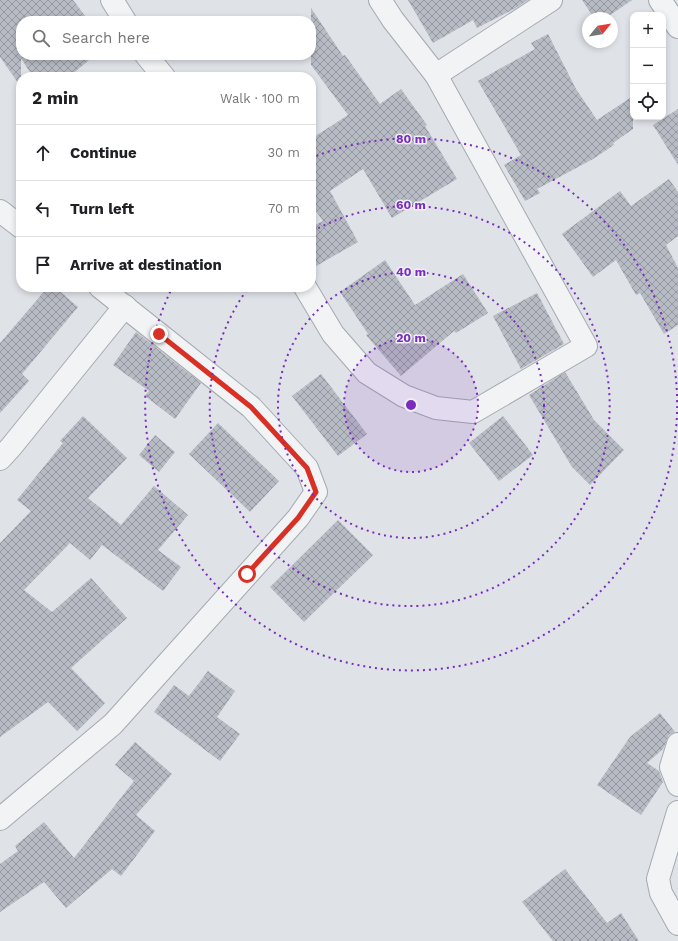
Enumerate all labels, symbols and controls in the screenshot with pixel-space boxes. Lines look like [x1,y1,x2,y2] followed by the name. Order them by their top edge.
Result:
[582,12,618,48] north arrow
[630,12,666,120] map controls
[630,12,666,48] button: +
[16,16,316,60] search box
[30,27,52,49] icon: search
[62,29,150,47] text: Search here
[630,48,666,84] button: −
[630,84,666,120] button: locate
[32,88,78,108] text: 2 min
[220,91,300,106] text: Walk · 100 m
[396,132,426,146] text: 80 m
[32,142,54,164] icon: ahead
[70,144,137,162] text: Continue
[268,145,300,160] text: 30 m
[32,198,54,220] icon: left
[396,198,426,212] text: 60 m
[70,200,134,218] text: Turn left
[268,201,300,216] text: 70 m
[32,254,54,276] icon: arrive
[70,256,222,274] text: Arrive at destination
[396,265,426,279] text: 40 m
[150,325,168,343] route end
[396,331,426,345] text: 20 m
[404,398,418,412] centre of rings
[238,565,256,583] route start

